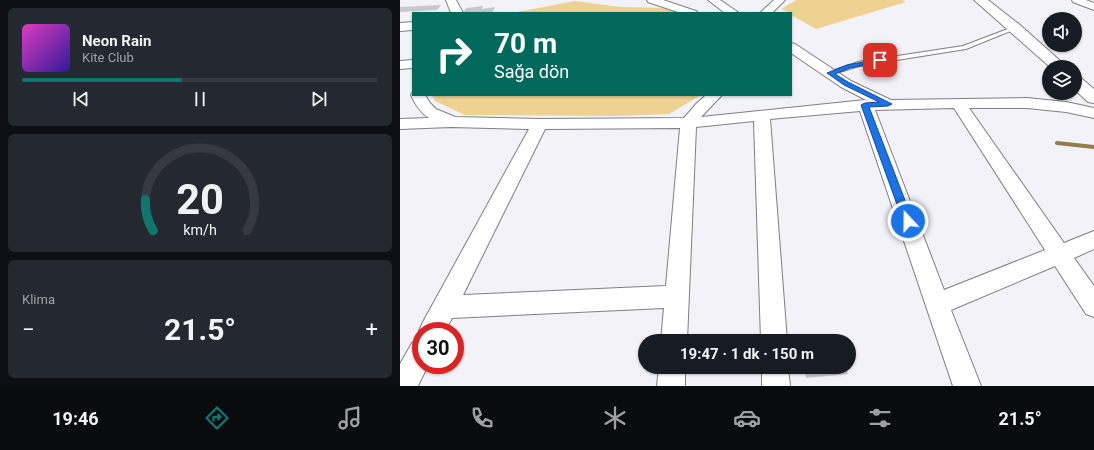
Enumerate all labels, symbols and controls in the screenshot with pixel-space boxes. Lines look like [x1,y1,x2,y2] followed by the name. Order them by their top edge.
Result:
[1042,12,1082,100] map controls
[1042,12,1082,52] button: sound
[494,27,557,60] text: 70 m
[428,28,480,80] icon: right
[82,32,151,50] text: Neon Rain
[863,43,897,77] pin
[869,49,891,71] icon: arrive
[82,50,134,65] text: Kite Club
[1042,60,1082,100] button: layers
[494,61,569,82] text: Sağa dön
[70,88,92,110] icon: previous
[189,88,211,110] icon: pause
[308,88,330,110] icon: next
[176,175,224,224] text: 20
[887,200,929,242] position arrow
[183,222,217,238] text: km/h
[22,292,55,307] text: Klima
[164,312,236,347] text: 21.5°
[22,317,35,342] text: −
[366,317,378,342] text: +
[412,322,464,374] speed limit sign: 30
[680,345,814,363] text: 19:47 · 1 dk · 150 m
[203,404,231,432] icon: directions
[336,404,364,432] icon: music
[468,404,496,432] icon: phone
[601,404,629,432] icon: climate
[733,404,761,432] icon: car
[866,404,894,432] icon: filters
[52,408,99,429] text: 19:46
[998,408,1042,429] text: 21.5°

